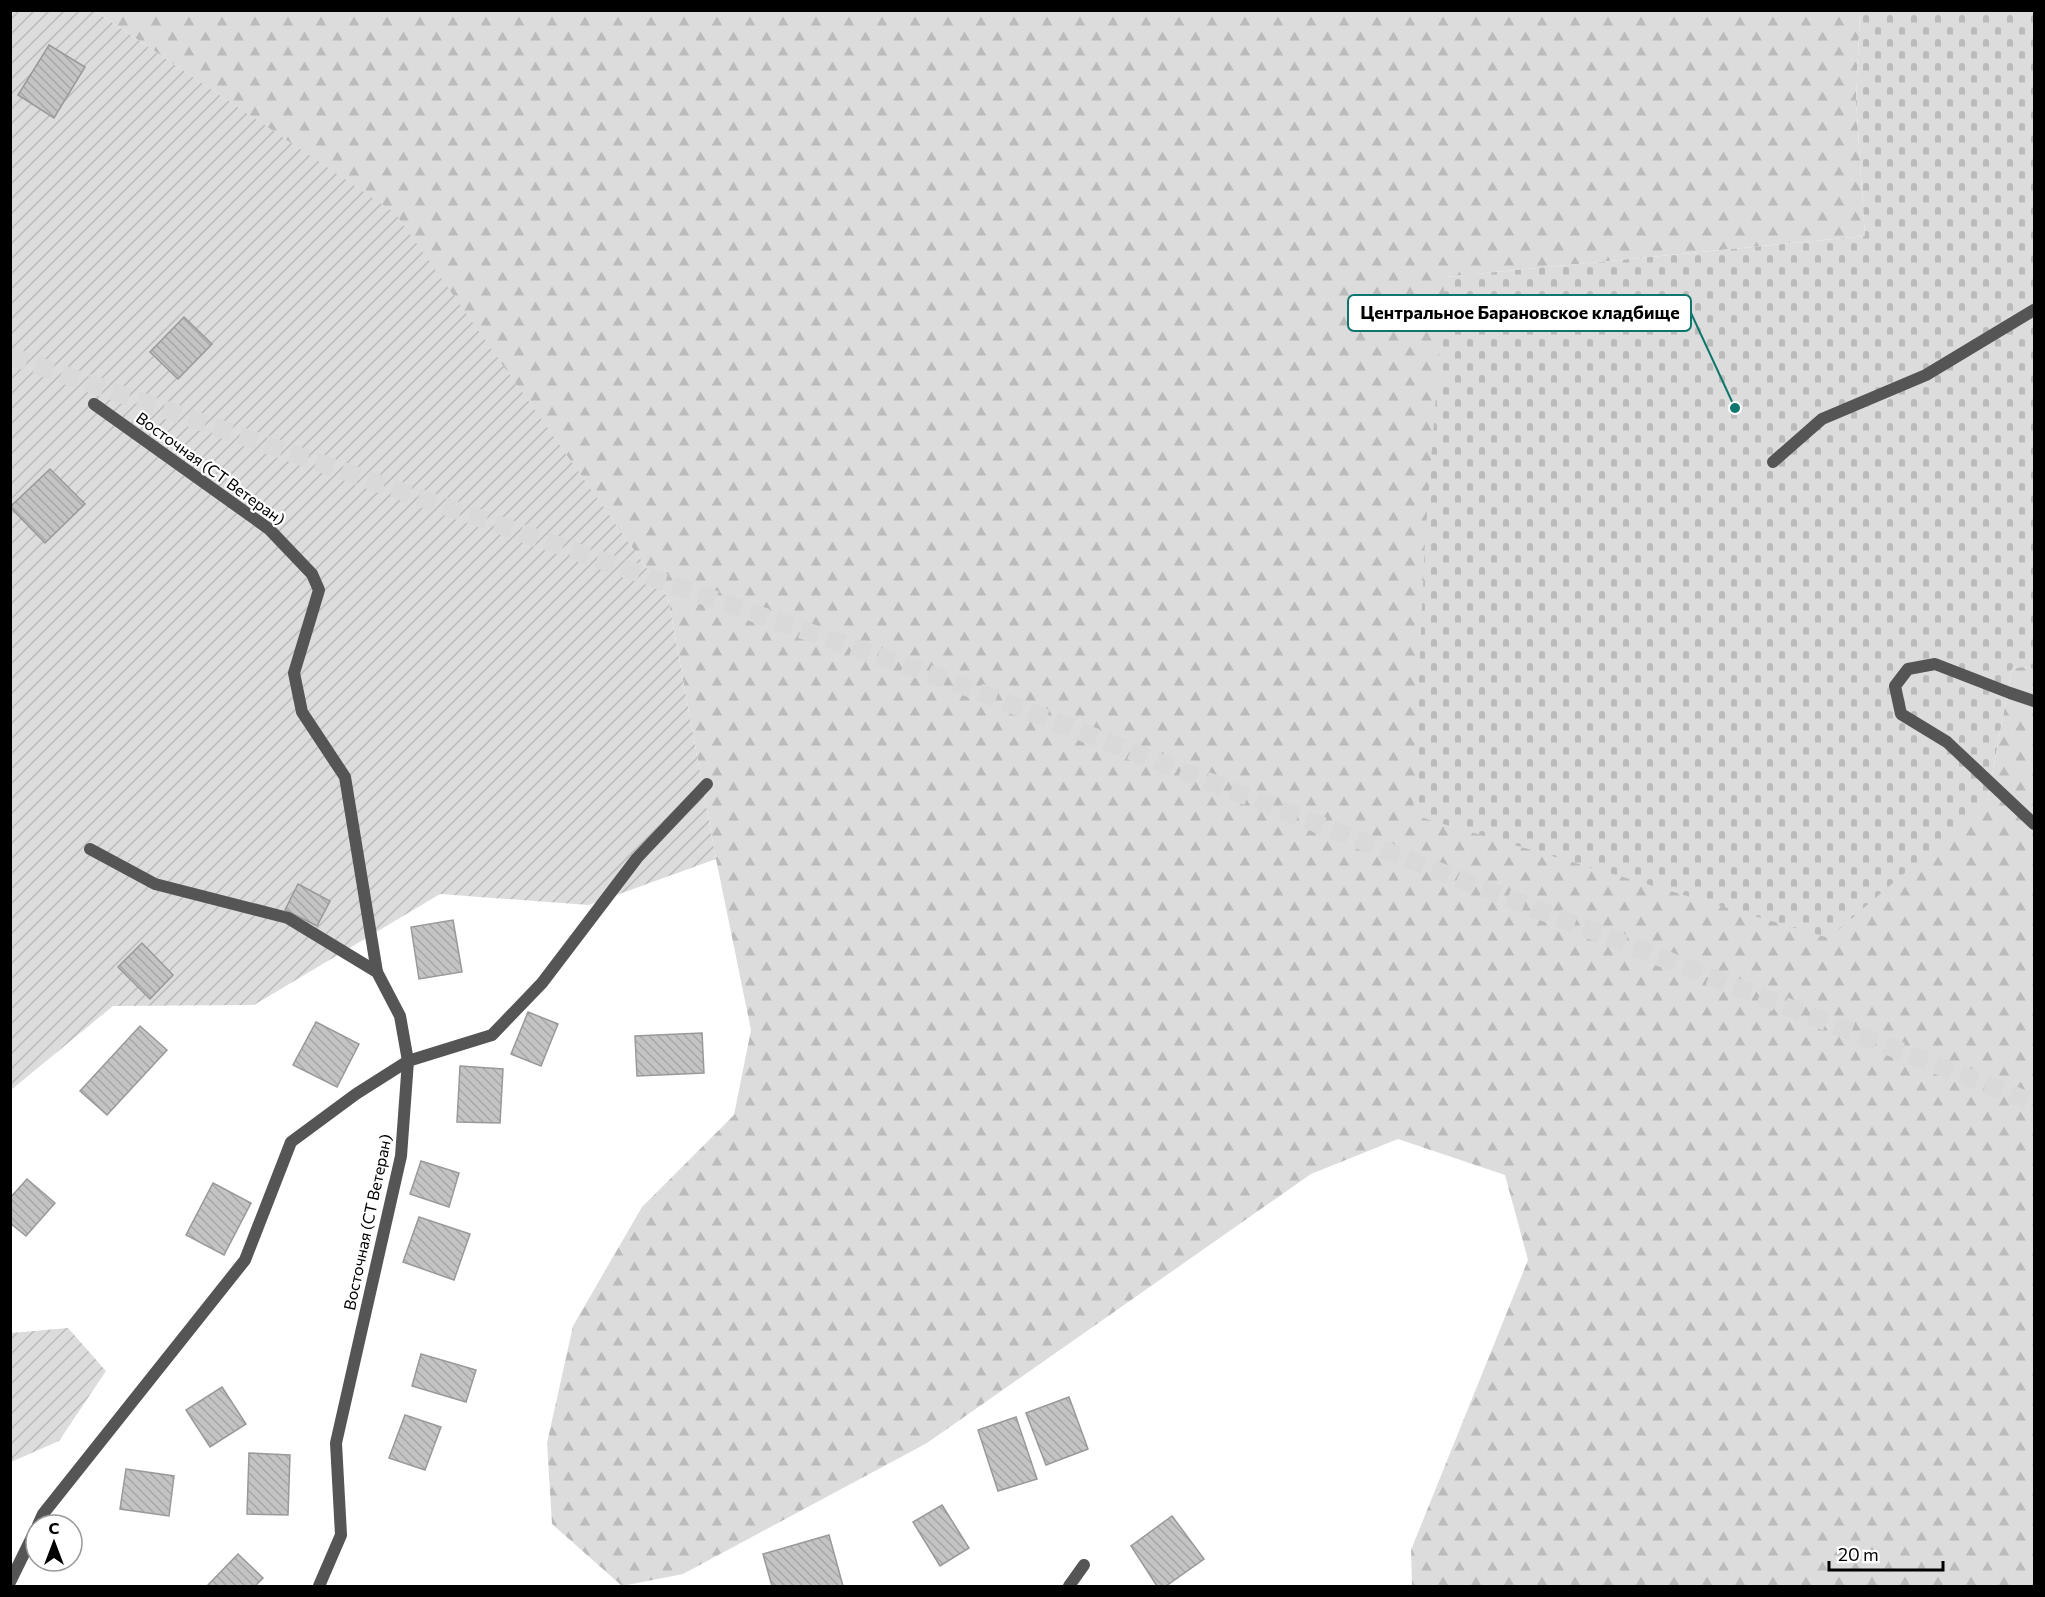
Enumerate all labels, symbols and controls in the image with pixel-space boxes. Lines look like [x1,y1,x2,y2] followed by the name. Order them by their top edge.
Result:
[1348,295,1691,331] callout: Центральное Барановское кладбище
[1360,301,1680,323] text: Центральное Барановское кладбище
[133,408,289,528] street label: Восточная (СТ Ветеран)
[339,1132,395,1312] street label: Восточная (СТ Ветеран)
[24,1513,84,1573] north arrow
[49,1518,60,1537] text: С
[1829,1534,1943,1572] scale bar
[1838,1543,1879,1565] text: 20 m

